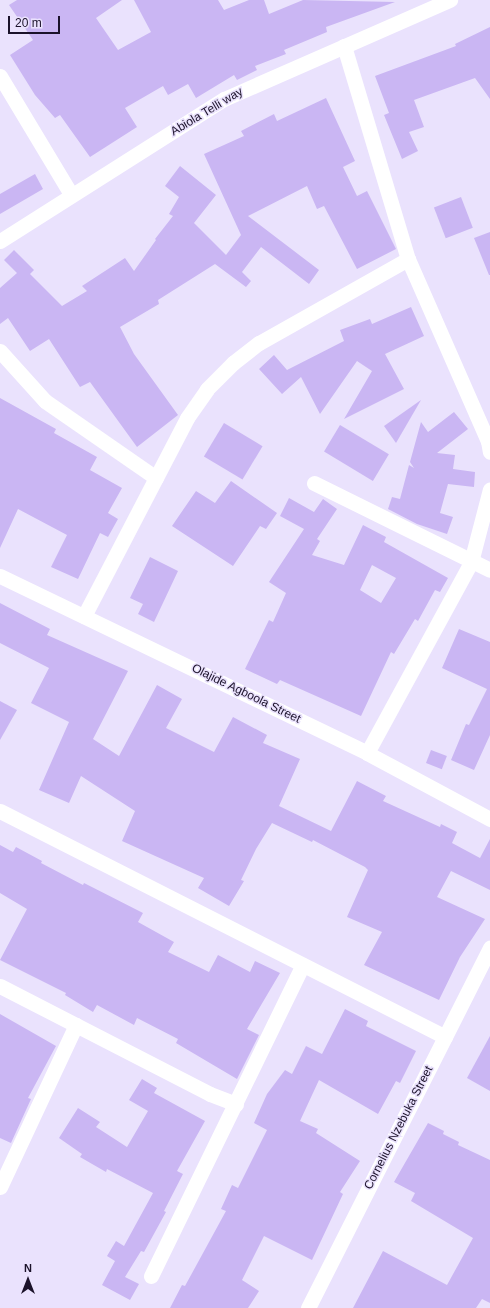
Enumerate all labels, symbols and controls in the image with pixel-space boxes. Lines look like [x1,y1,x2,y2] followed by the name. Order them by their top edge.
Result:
[10,8,62,34] scale bar
[15,16,42,30] text: 20 m
[168,85,246,139] street label: Abiola Telli way
[189,661,303,727] street label: Olajide Agboola Street
[362,1064,436,1192] street label: Cornelius Nzebuka Street
[8,1260,48,1300] north arrow
[24,1262,32,1274] text: N

